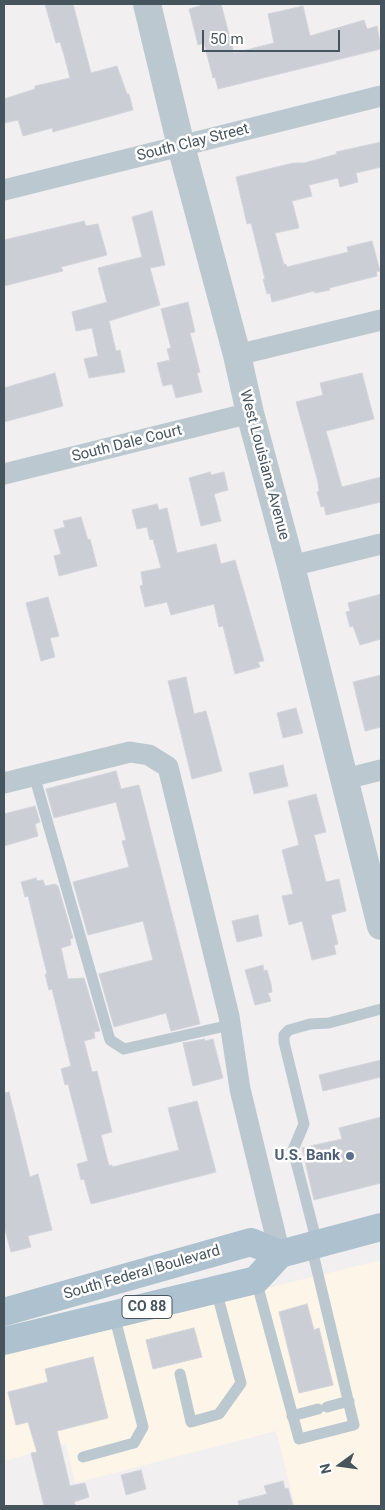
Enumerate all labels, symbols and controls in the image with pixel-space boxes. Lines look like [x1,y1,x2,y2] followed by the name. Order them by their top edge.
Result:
[205,20,342,52] scale bar
[210,30,244,48] text: 50 m
[135,120,251,166] street label: South Clay Street
[235,388,293,542] street label: West Louisiana Avenue
[70,422,184,466] street label: South Dale Court
[274,1147,340,1165] place label: U.S. Bank
[344,1150,356,1162] marker: U.S. Bank
[62,1242,222,1304] street label: South Federal Boulevard
[122,1295,172,1318] road number: CO 88
[315,1440,365,1490] north arrow
[316,1462,334,1475] text: N

